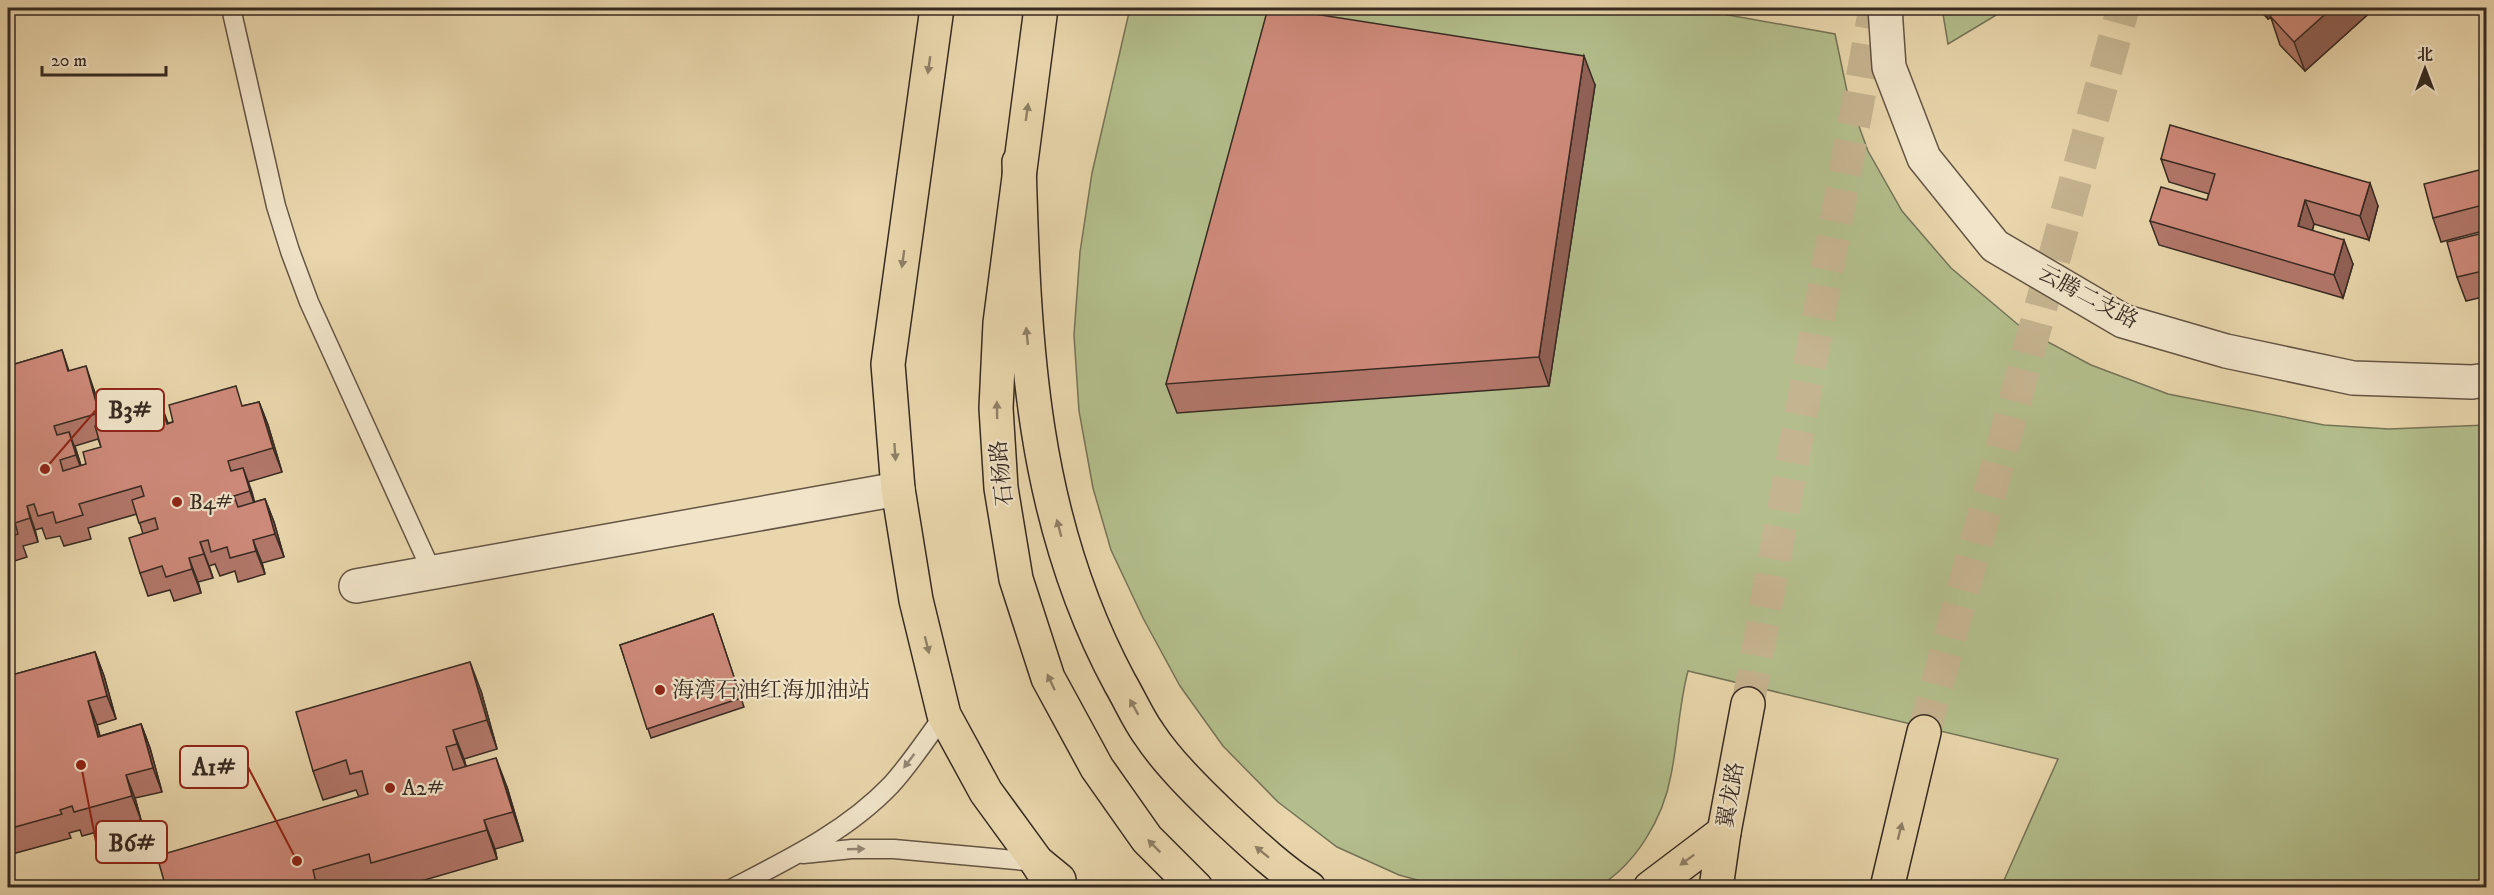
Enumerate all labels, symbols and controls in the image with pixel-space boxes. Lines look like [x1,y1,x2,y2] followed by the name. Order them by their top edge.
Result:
[42,39,166,77] scale bar
[2395,39,2455,99] north arrow
[2417,45,2433,65] text: 北
[51,50,87,72] text: 20 m
[925,56,934,75] one-way arrow
[1022,102,1031,121] one-way arrow
[898,249,908,268] one-way arrow
[2033,259,2143,335] street label: 云腾二支路
[1022,326,1032,345] one-way arrow
[96,389,164,431] callout: B3#
[108,396,152,426] text: B3#
[992,400,1001,419] one-way arrow
[985,439,1019,507] street label: 石杨路
[890,443,900,462] one-way arrow
[189,489,233,516] place label: B4#
[170,495,184,509] marker: B4#
[1054,519,1063,537] one-way arrow
[922,635,932,654] one-way arrow
[1046,673,1055,690] one-way arrow
[672,677,870,704] place label: 海湾石油红海加油站
[653,683,667,697] marker: 海湾石油红海加油站
[1129,698,1139,715] one-way arrow
[180,746,248,788] callout: A1#
[191,753,236,783] text: A1#
[903,753,915,769] one-way arrow
[1712,760,1750,830] street label: 翼龙路
[402,775,444,802] place label: A2#
[383,781,397,795] marker: A2#
[96,821,167,863] callout: B6#
[1896,821,1906,840] one-way arrow
[109,829,156,859] text: B6#
[1148,840,1162,854] one-way arrow
[846,844,865,854] one-way arrow
[1255,847,1270,859] one-way arrow
[1679,853,1694,865] one-way arrow

